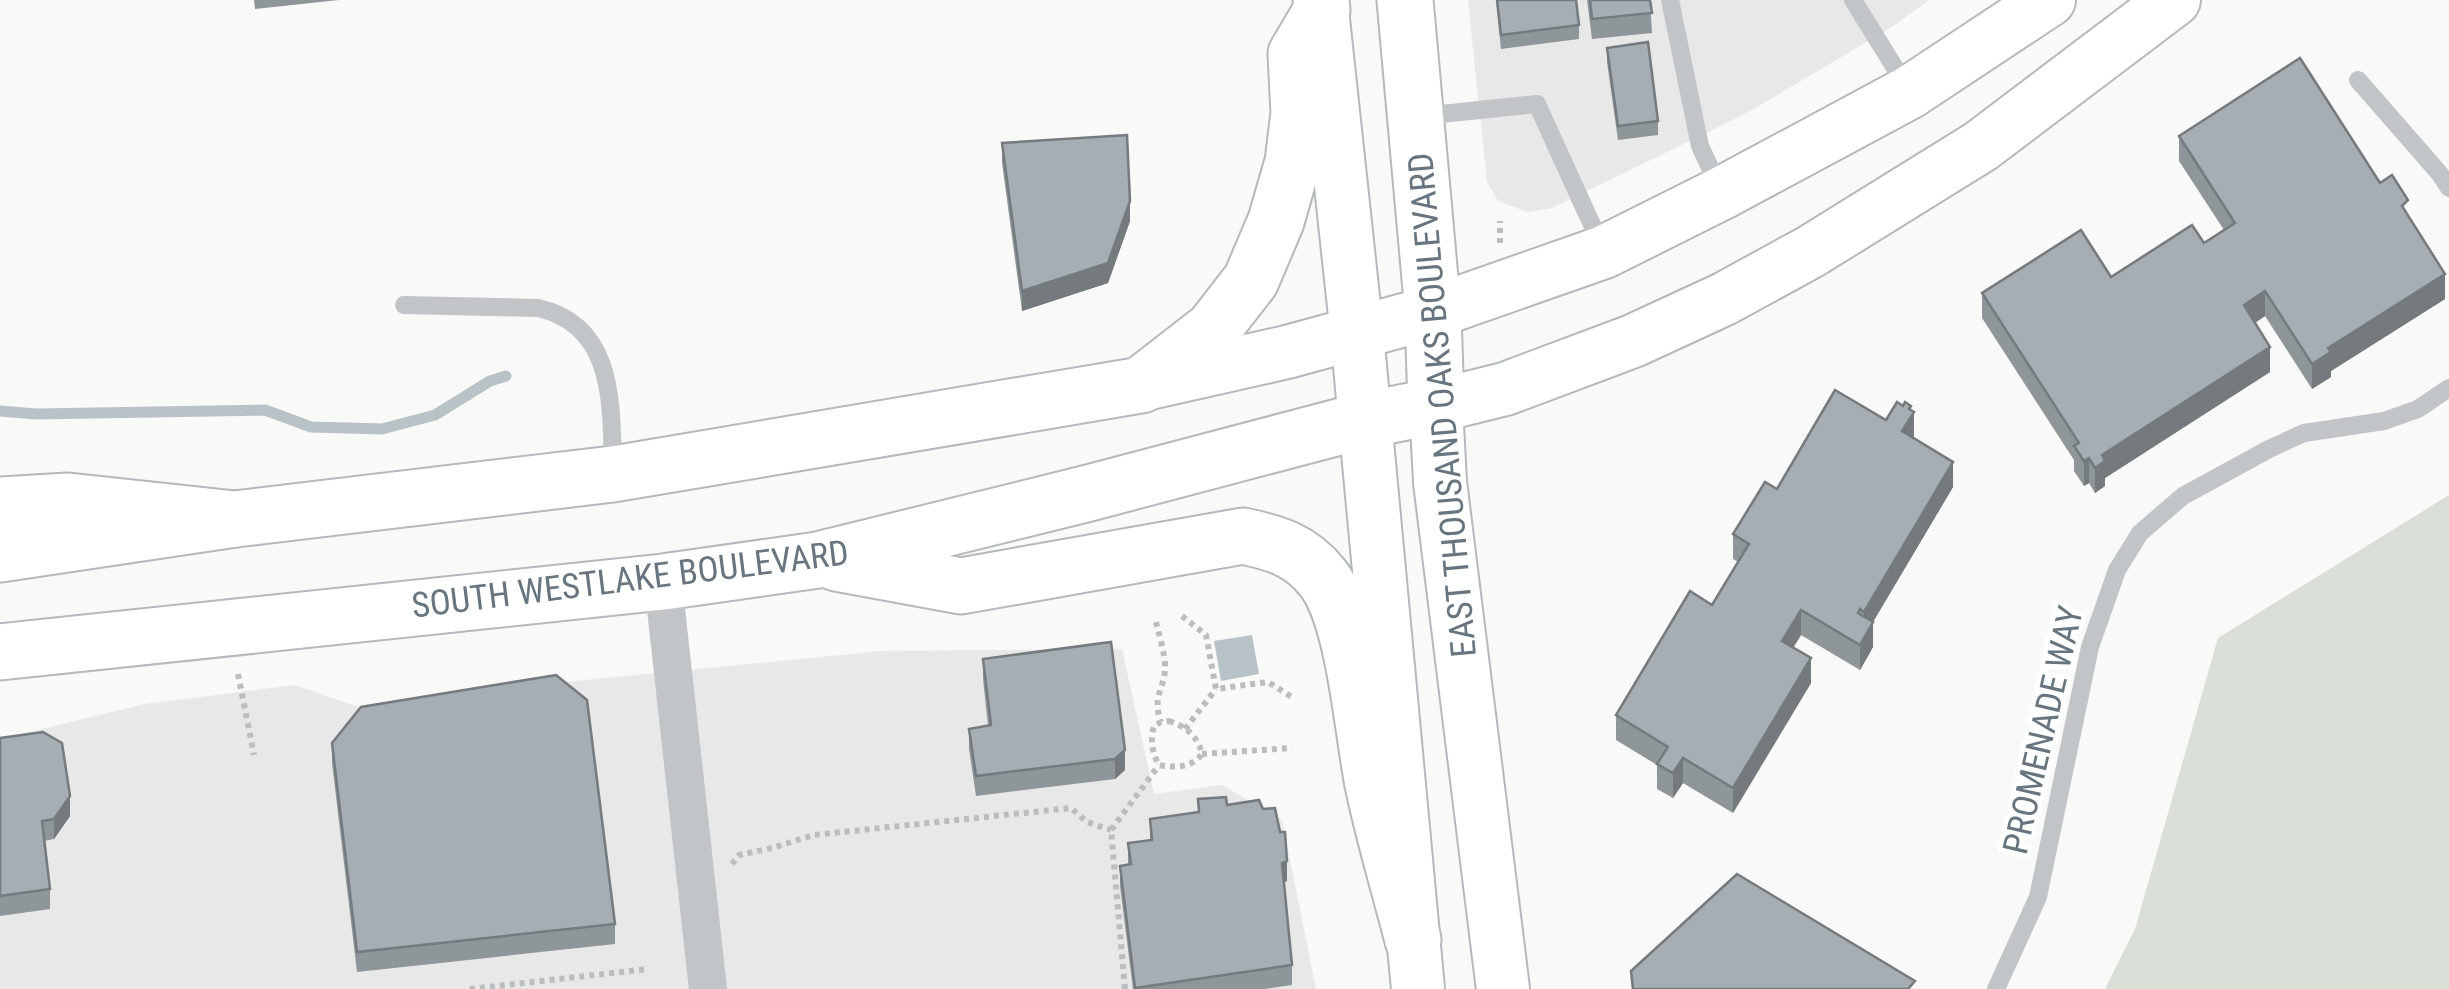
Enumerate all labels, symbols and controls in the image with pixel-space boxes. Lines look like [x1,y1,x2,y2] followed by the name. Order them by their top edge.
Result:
[1400,151,1485,659] street label: EAST THOUSAND OAKS BOULEVARD
[409,532,851,627] street label: SOUTH WESTLAKE BOULEVARD
[1995,602,2092,858] street label: PROMENADE WAY

